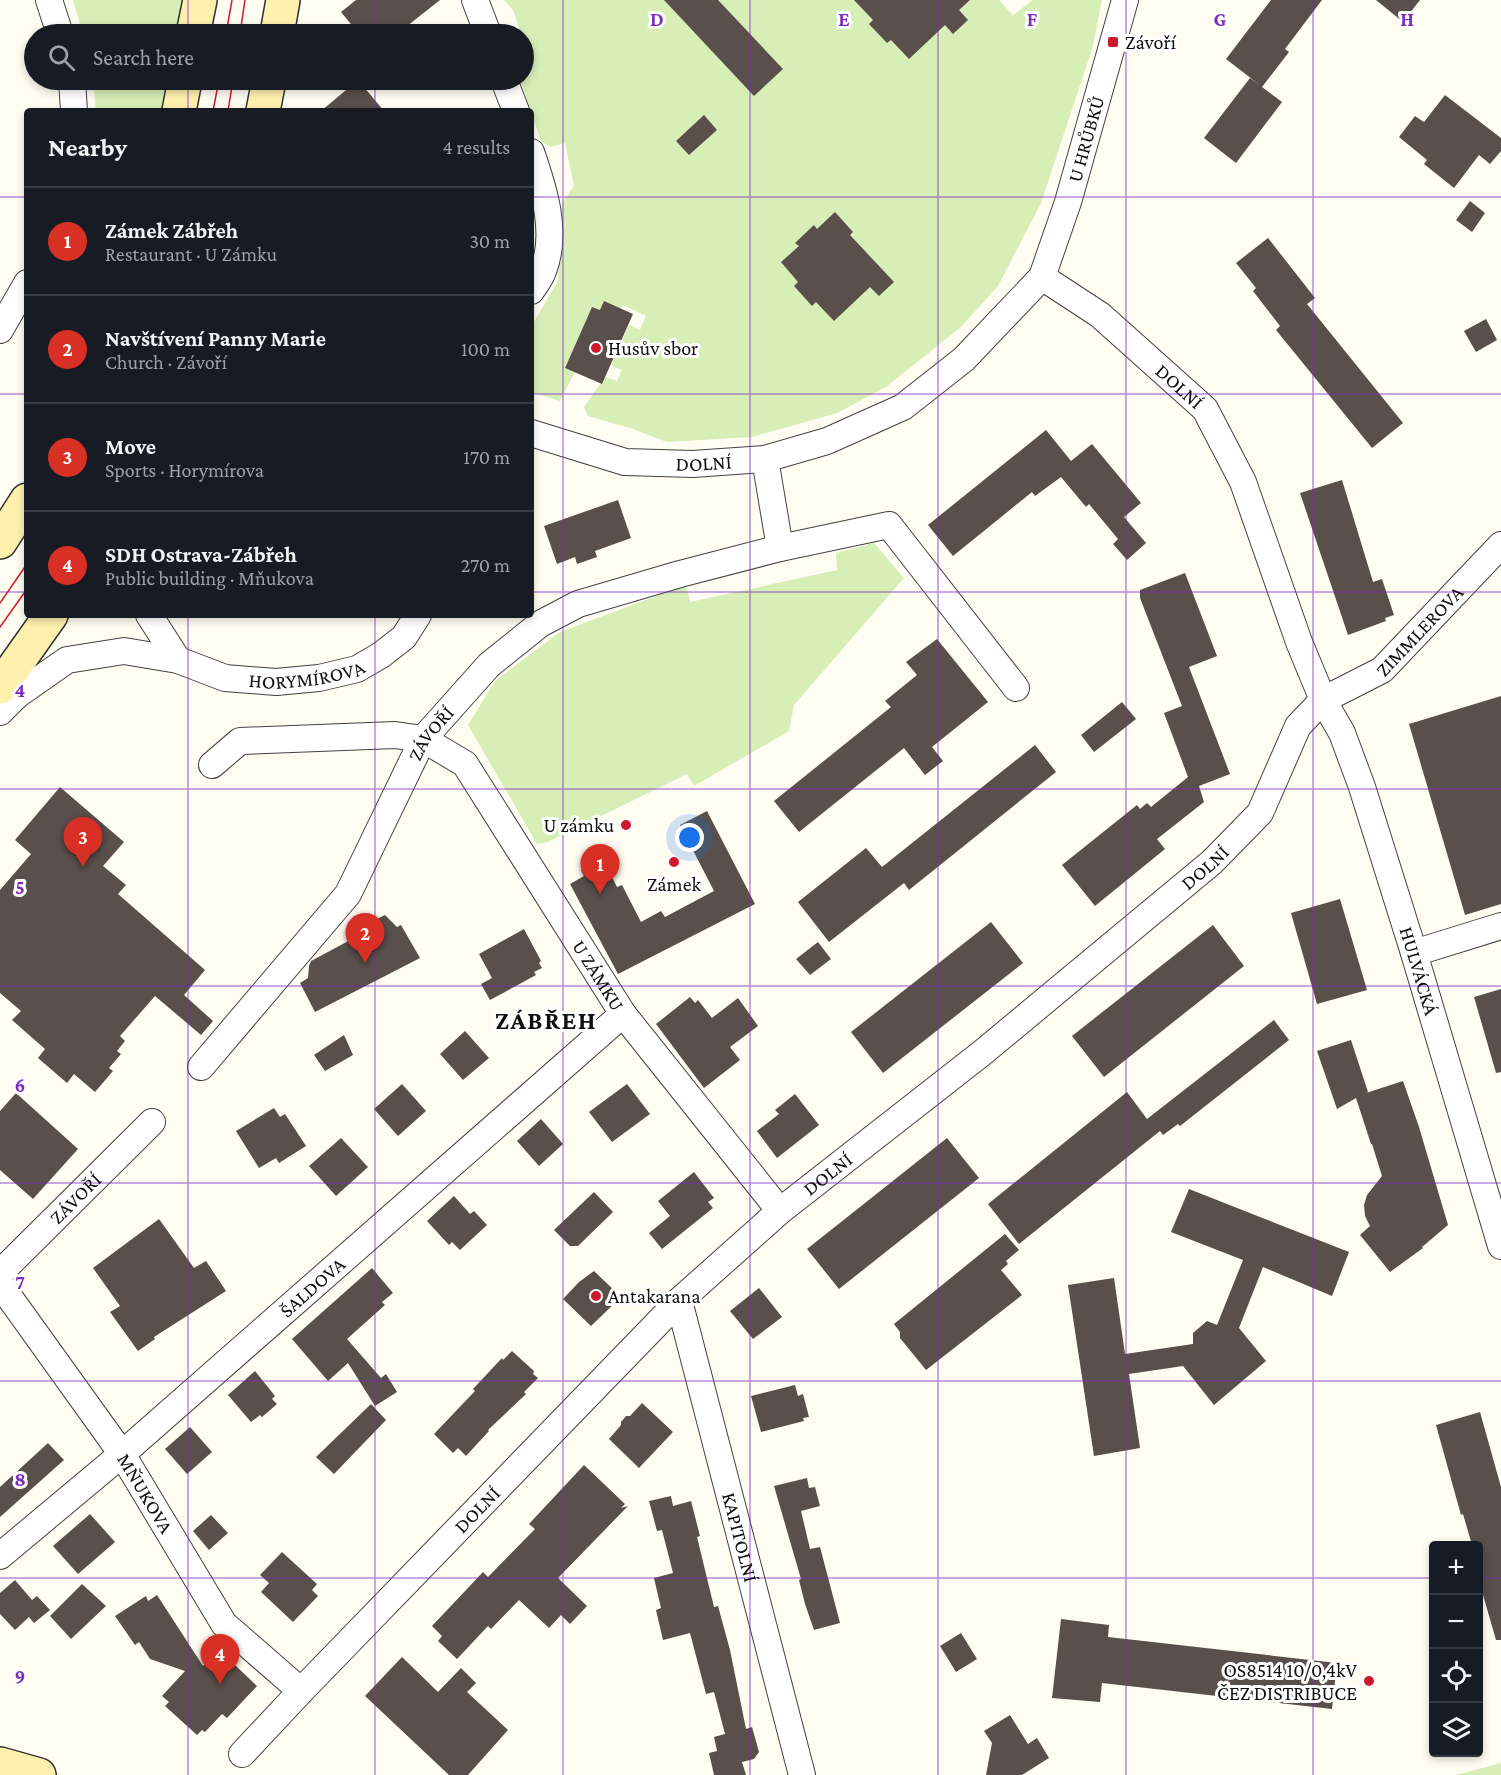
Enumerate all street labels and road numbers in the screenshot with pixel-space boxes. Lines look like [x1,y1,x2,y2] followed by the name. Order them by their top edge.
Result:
[1063,93,1108,185] street label: U HRŮBKŮ
[1151,359,1208,413] street label: DOLNÍ
[675,450,732,475] street label: DOLNÍ
[1371,581,1468,681] street label: ZIMMLEROVA
[248,656,369,693] street label: HORYMÍROVA
[403,702,458,764] street label: ZÁVOŘÍ
[1176,841,1233,894] street label: DOLNÍ
[1395,924,1443,1018] street label: HULVÁCKÁ
[568,936,629,1015] street label: U ZÁMKU
[799,1148,856,1200] street label: DOLNÍ
[45,1168,105,1228] street label: ZÁVOŘÍ
[275,1252,350,1321] street label: ŠALDOVA
[113,1449,178,1538] street label: MŇUKOVA
[449,1482,504,1537] street label: DOLNÍ
[718,1490,762,1584] street label: KAPITOLNÍ

